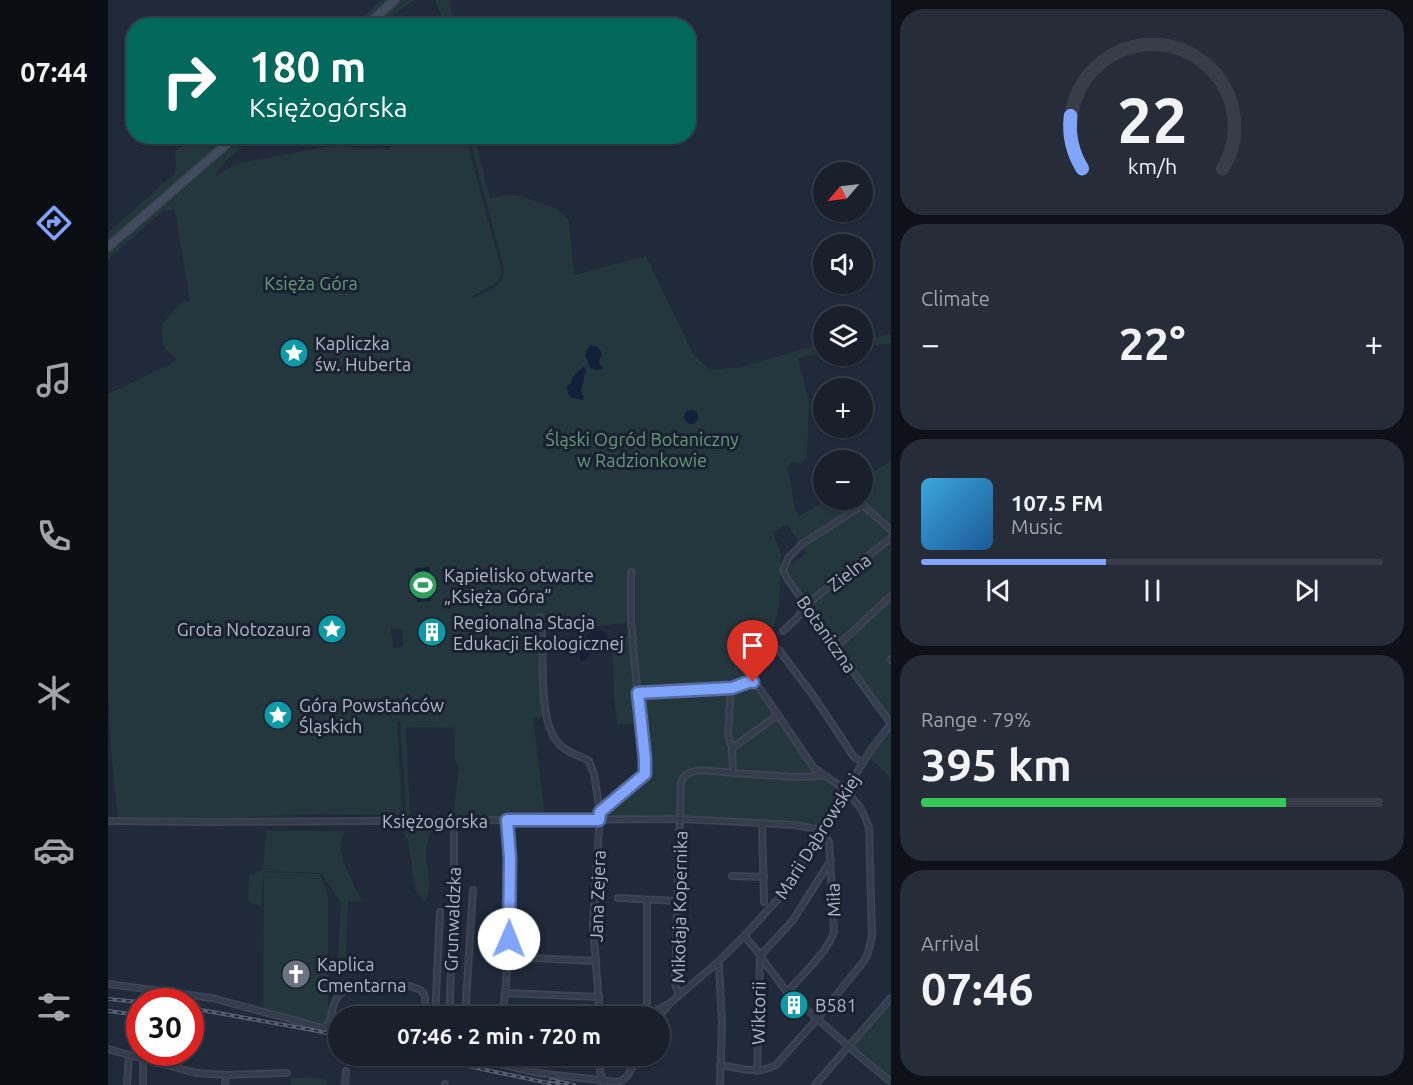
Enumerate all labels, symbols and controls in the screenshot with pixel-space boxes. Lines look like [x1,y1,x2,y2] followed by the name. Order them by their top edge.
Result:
[150,42,228,120] icon: right
[249,43,366,90] text: 180 m
[20,57,88,87] text: 07:44
[1117,85,1187,155] text: 22
[249,92,408,122] text: Księżogórska
[1127,154,1177,178] text: km/h
[813,162,873,222] north arrow
[813,162,873,510] map controls
[33,202,75,244] icon: directions
[813,234,873,294] button: sound
[264,273,358,293] park label: Księża Góra
[921,287,990,310] text: Climate
[813,306,873,366] button: layers
[1119,318,1185,369] text: 22°
[921,325,940,362] text: −
[1364,325,1383,362] text: +
[315,333,411,374] place label: Kapliczka św. Huberta
[278,337,310,369] place icon: Kapliczka św. Huberta
[33,359,75,401] icon: music
[813,378,873,438] button: +
[545,428,739,470] park label: Śląski Ogród Botaniczny w Radzionkowie
[813,450,873,510] button: −
[1011,490,1103,515] text: 107.5 FM
[33,515,75,557] icon: phone
[1011,515,1063,538] text: Music
[824,549,874,595] street label: Zielna
[444,565,594,606] place label: Kąpielisko otwarte „Księża Góra”
[407,569,439,601] sports icon: Kąpielisko otwarte „Księża Góra”
[982,574,1015,607] icon: previous
[1136,574,1169,607] icon: pause
[1290,574,1323,607] icon: next
[793,592,861,676] street label: Botaniczna
[453,612,624,653] place label: Regionalna Stacja Edukacji Ekologicznej
[316,613,348,645] place icon: Grota Notozaura
[416,616,448,648] building icon: Regionalna Stacja Edukacji Ekologicznej
[177,619,311,639] place label: Grota Notozaura
[727,620,778,682] pin
[736,629,769,662] icon: arrive
[33,672,75,714] icon: climate
[299,695,444,736] place label: Góra Powstańców Śląskich
[262,699,294,731] place icon: Góra Powstańców Śląskich
[921,708,1031,731] text: Range · 79%
[921,739,1072,790] text: 395 km
[770,770,864,902] street label: Marii Dąbrowskiej
[382,811,488,831] street label: Księżogórska
[33,829,75,871] icon: car
[668,831,690,983] street label: Mikołaja Kopernika
[585,850,609,942] street label: Jana Zejera
[440,867,464,971] street label: Grunwaldzka
[822,883,844,917] street label: Miła
[477,907,541,971] position arrow
[921,932,979,955] text: Arrival
[317,954,406,995] place label: Kaplica Cmentarna
[280,958,312,990] church icon: Kaplica Cmentarna
[921,963,1034,1014] text: 07:46
[747,981,769,1045] street label: Wiktorii
[33,986,75,1028] icon: filters
[126,988,204,1066] speed limit sign: 30
[778,989,810,1021] building icon: B581
[815,995,857,1015] place label: B581
[397,1023,601,1048] text: 07:46 · 2 min · 720 m

